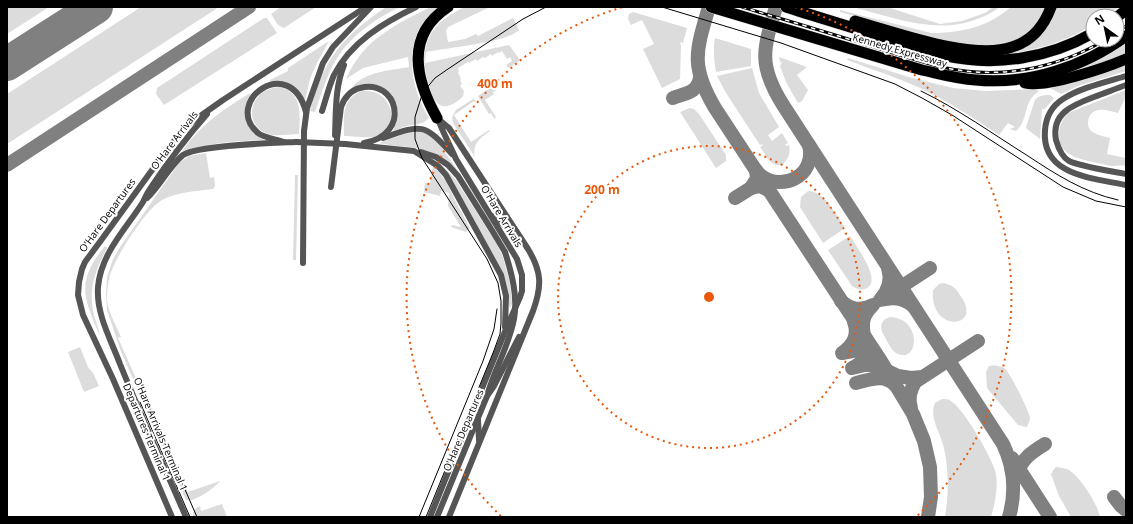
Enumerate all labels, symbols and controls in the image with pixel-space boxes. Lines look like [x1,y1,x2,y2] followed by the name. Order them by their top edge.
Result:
[1085,8,1125,48] north arrow
[1091,10,1107,28] text: N
[851,30,950,70] street label: Kennedy Expressway
[477,75,513,92] text: 400 m
[147,108,201,172] street label: O'Hare Arrivals
[75,175,139,255] street label: O'Hare Departures
[584,181,620,198] text: 200 m
[478,182,526,250] street label: O'Hare Arrivals
[702,290,716,304] centre of rings
[131,375,191,493] street label: O'Hare Arrivals Terminal 1
[120,381,174,483] street label: Departures Terminal 1
[439,387,487,473] street label: O'Hare Departures

